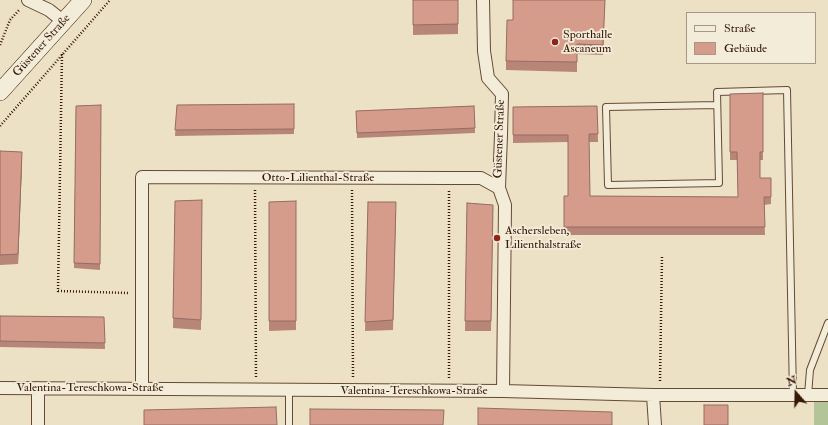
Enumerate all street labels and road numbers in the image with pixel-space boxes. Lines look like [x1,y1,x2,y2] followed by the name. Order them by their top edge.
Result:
[10,12,74,80] street label: Güstener Straße
[491,99,509,179] street label: Güstener Straße
[262,171,374,185] street label: Otto-Lilienthal-Straße
[16,381,164,395] street label: Valentina-Tereschkowa-Straße
[340,384,488,398] street label: Valentina-Tereschkowa-Straße

